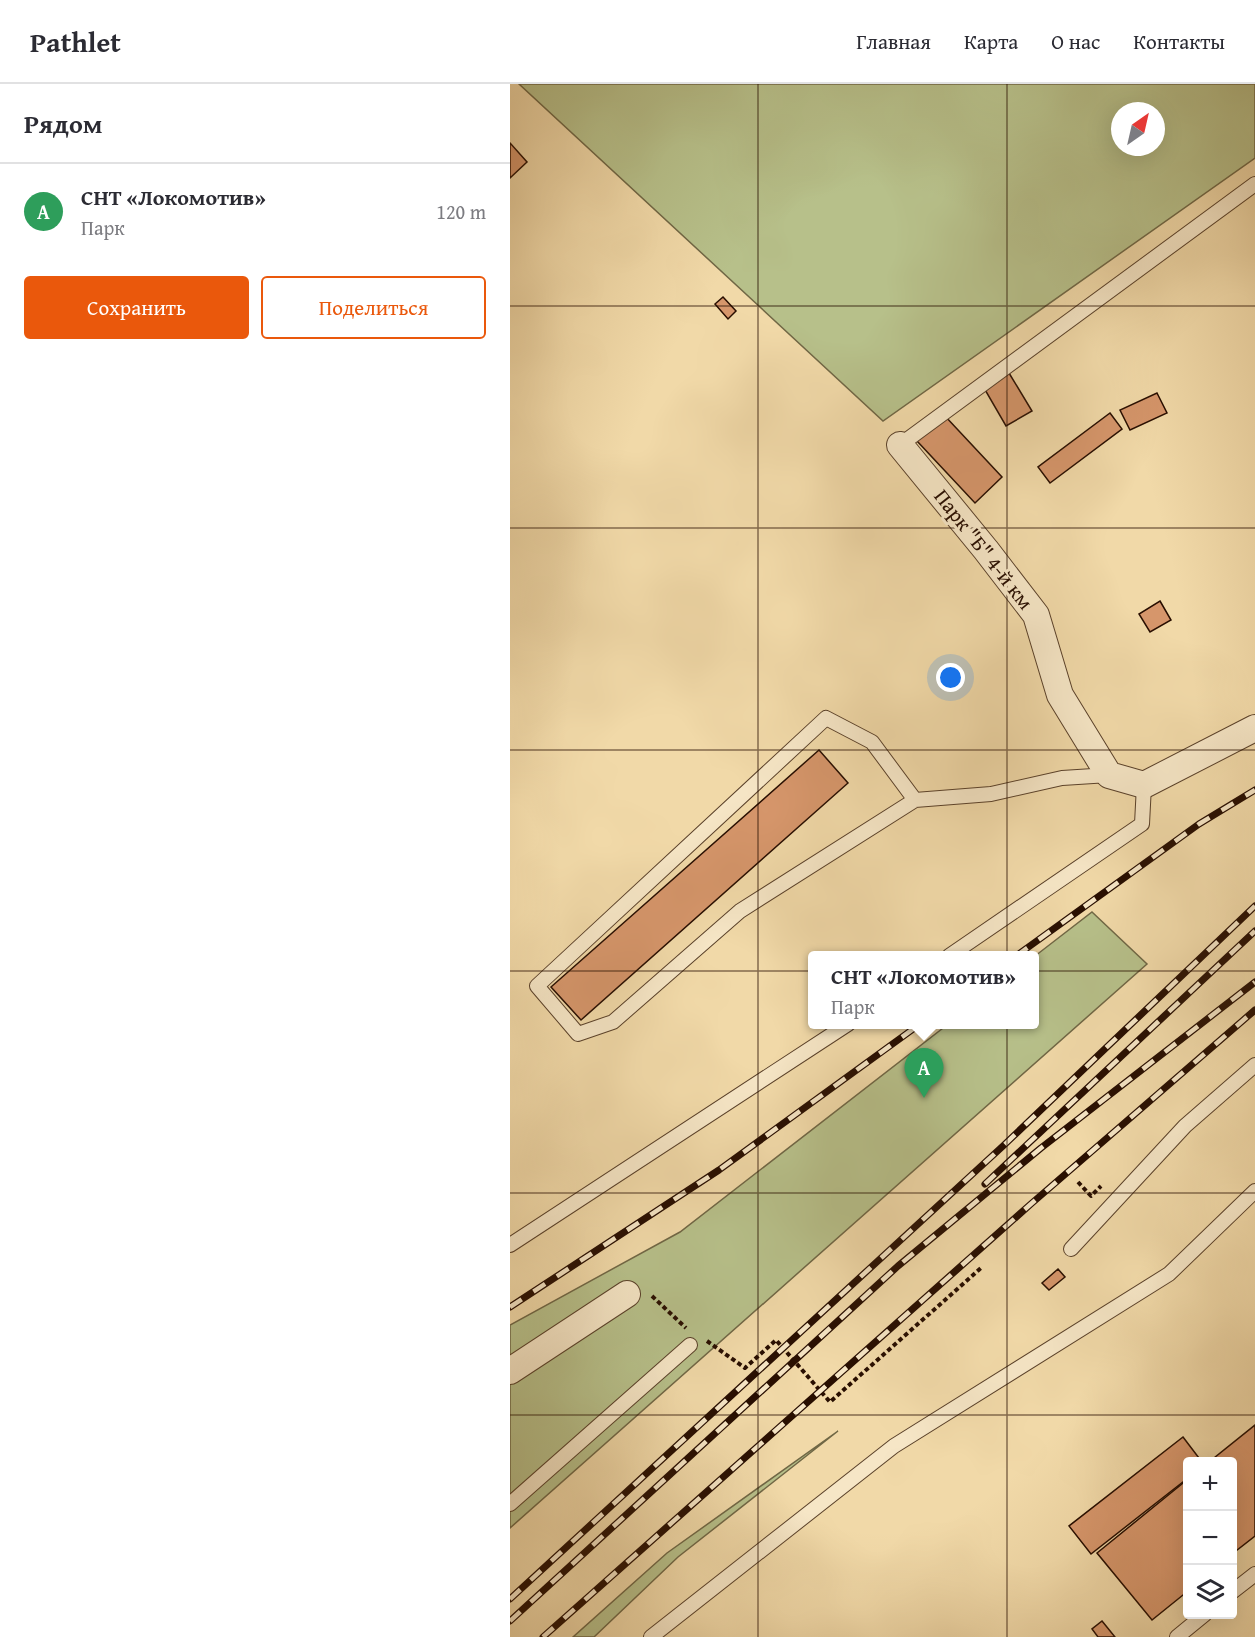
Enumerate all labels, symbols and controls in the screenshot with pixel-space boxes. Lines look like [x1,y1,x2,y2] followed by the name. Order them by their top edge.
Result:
[30,21,121,62] text: Pathlet
[856,26,931,57] text: Главная
[964,26,1018,57] text: Карта
[1051,26,1100,57] text: О нас
[1133,26,1225,57] text: Контакты
[1111,102,1165,156] north arrow
[24,104,102,143] text: Рядом
[81,181,266,213] text: СНТ «Локомотив»
[37,197,50,226] text: A
[436,197,486,226] text: 120 m
[81,213,125,242] text: Парк
[24,276,249,339] button: Сохранить
[261,276,486,339] button: Поделиться
[927,482,1041,616] street label: Парк "Б" 4-й км
[936,663,965,692] your location
[808,951,1039,1029] popup
[831,960,1016,992] text: СНТ «Локомотив»
[831,992,875,1021] text: Парк
[904,1048,944,1098] pin: A
[1183,1457,1237,1619] map controls
[1183,1457,1237,1511] button: +
[1183,1511,1237,1565] button: −
[1183,1565,1237,1619] button: layers

